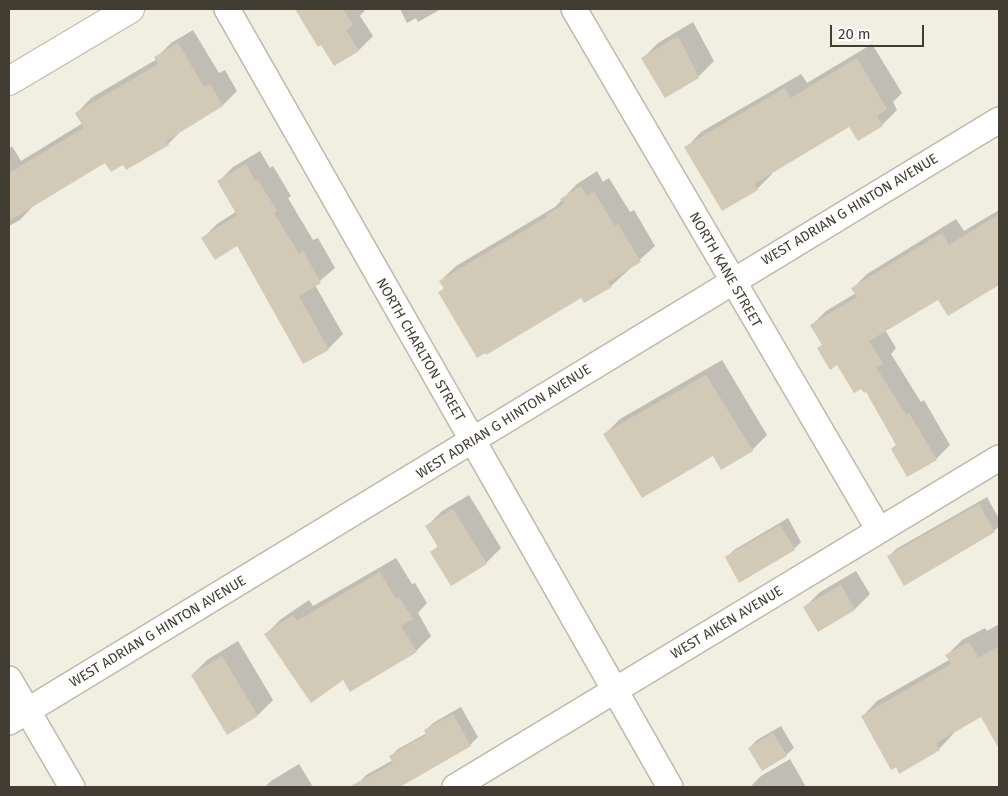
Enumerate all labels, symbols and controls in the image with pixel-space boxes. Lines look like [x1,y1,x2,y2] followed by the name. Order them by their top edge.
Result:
[833,15,927,47] scale bar
[838,25,871,43] text: 20 m
[759,151,941,269] street label: WEST ADRIAN G HINTON AVENUE
[685,209,765,331] street label: NORTH KANE STREET
[372,275,468,425] street label: NORTH CHARLTON STREET
[413,361,595,483] street label: WEST ADRIAN G HINTON AVENUE
[67,573,249,691] street label: WEST ADRIAN G HINTON AVENUE
[668,583,786,663] street label: WEST AIKEN AVENUE

